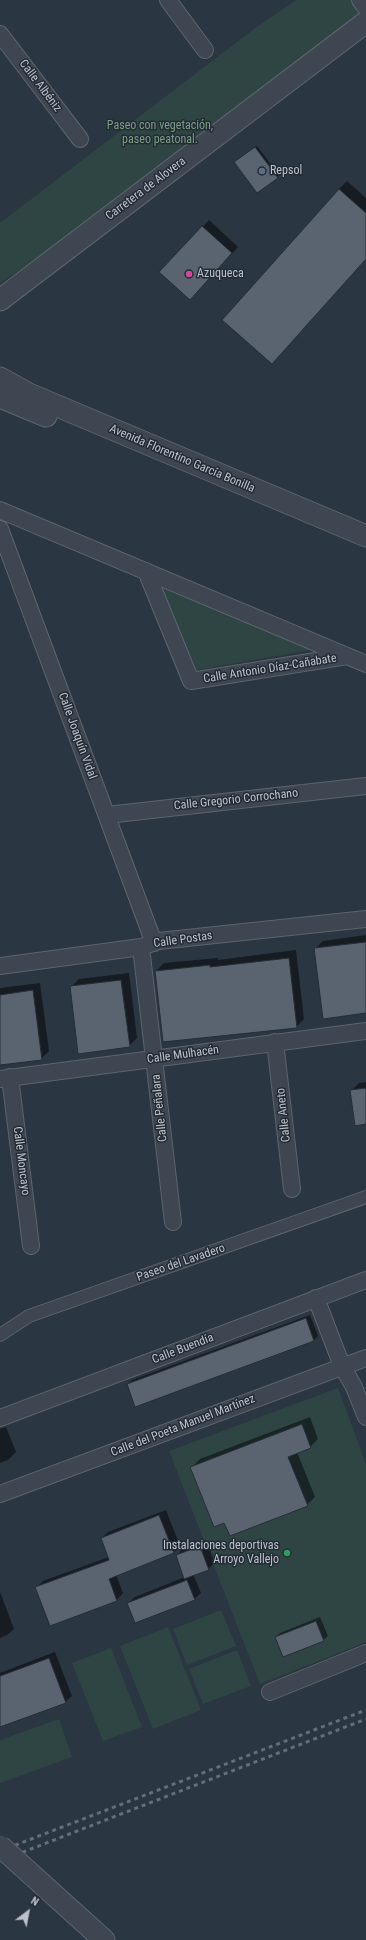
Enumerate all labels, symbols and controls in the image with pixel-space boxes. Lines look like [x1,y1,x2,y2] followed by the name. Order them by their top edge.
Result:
[16,57,64,115] street label: Calle Albéniz
[107,119,213,147] park label: Paseo con vegetación, paseo peatonal.
[103,154,189,224] street label: Carretera de Alovera
[270,164,302,178] place label: Repsol
[257,166,267,176] marker: Repsol
[197,267,244,281] place label: Azuqueca
[184,269,194,279] marker: Azuqueca
[107,422,257,496] street label: Avenida Florentino García Bonilla
[202,651,338,687] street label: Calle Antonio Díaz-Cañabate
[55,691,99,781] street label: Calle Joaquín Vidal
[173,786,299,814] street label: Calle Gregorio Corrochano
[153,929,213,951] street label: Calle Postas
[146,1043,220,1067] street label: Calle Mulhacén
[149,1073,171,1143] street label: Calle Peñalara
[274,1087,294,1143] street label: Calle Aneto
[10,1126,32,1196] street label: Calle Moncayo
[135,1241,227,1285] street label: Paseo del Lavadero
[150,1331,216,1367] street label: Calle Buendía
[109,1392,257,1460] street label: Calle del Poeta Manuel Martínez
[163,1539,279,1567] place label: Instalaciones deportivas Arroyo Vallejo
[282,1548,292,1558] marker: Instalaciones deportivas Arroyo Vallejo
[8,1892,48,1932] north arrow
[28,1894,41,1909] text: N

